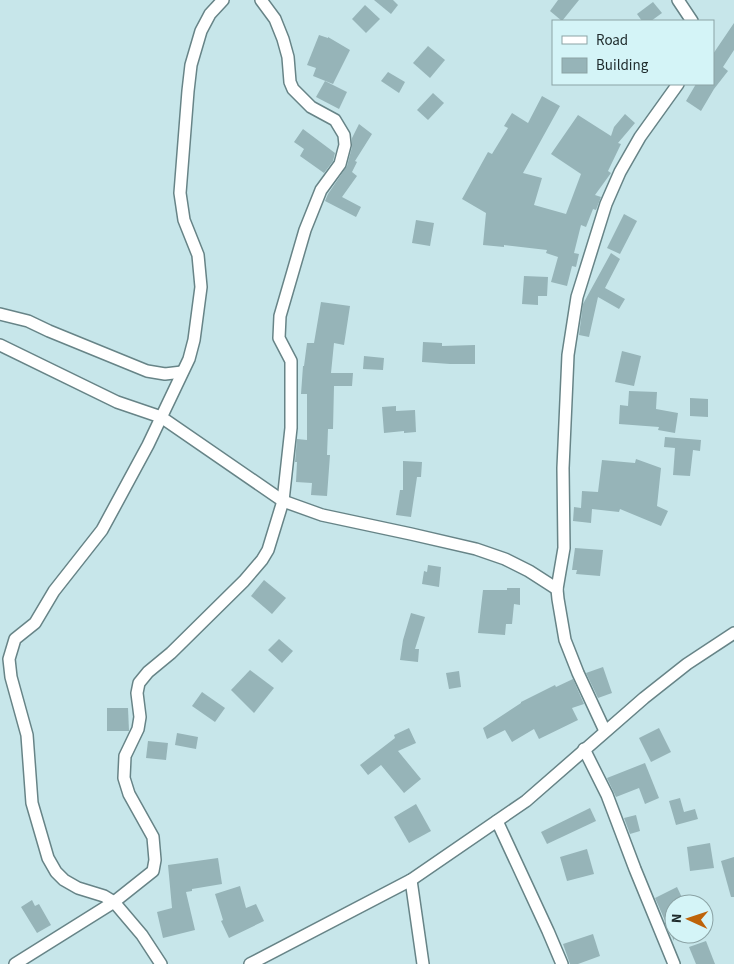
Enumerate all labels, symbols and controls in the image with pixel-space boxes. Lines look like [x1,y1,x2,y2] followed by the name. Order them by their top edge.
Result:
[552,20,714,85] legend
[596,30,628,51] text: Road
[596,55,649,76] text: Building
[664,894,714,944] north arrow
[667,913,687,924] text: N

